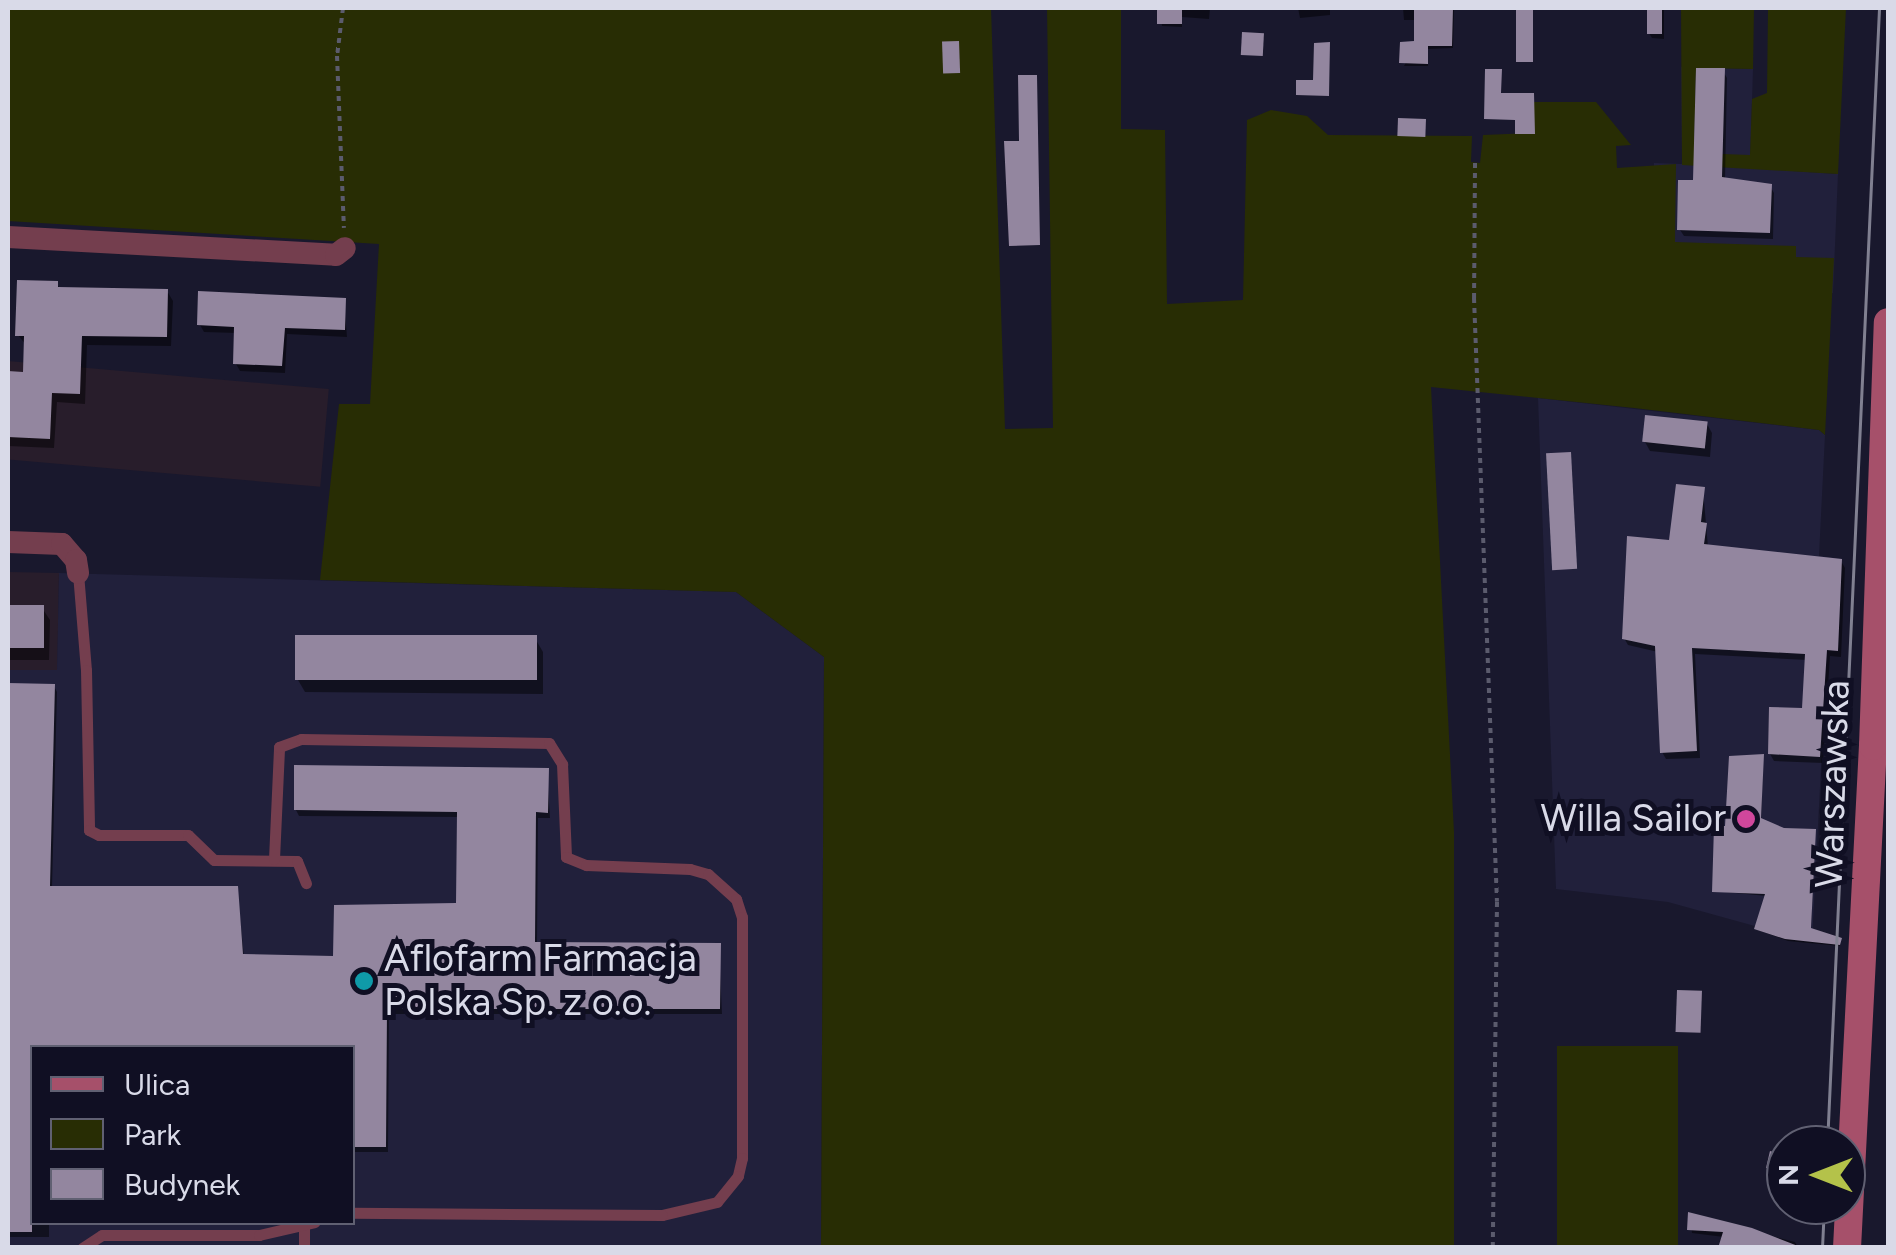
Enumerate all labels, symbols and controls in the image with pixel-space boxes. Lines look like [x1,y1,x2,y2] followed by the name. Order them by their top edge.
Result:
[1807,680,1859,888] street label: Warszawska
[1540,796,1726,842] place label: Willa Sailor
[1735,808,1757,830] marker: Willa Sailor
[384,936,697,1026] place label: Aflofarm Farmacja Polska Sp. z o.o.
[353,970,375,992] marker: Aflofarm Farmacja Polska Sp. z o.o.
[30,1045,355,1225] legend
[124,1066,190,1103] text: Ulica
[124,1116,181,1153] text: Park
[1766,1125,1866,1225] north arrow
[1771,1164,1805,1186] text: N
[124,1166,240,1203] text: Budynek

